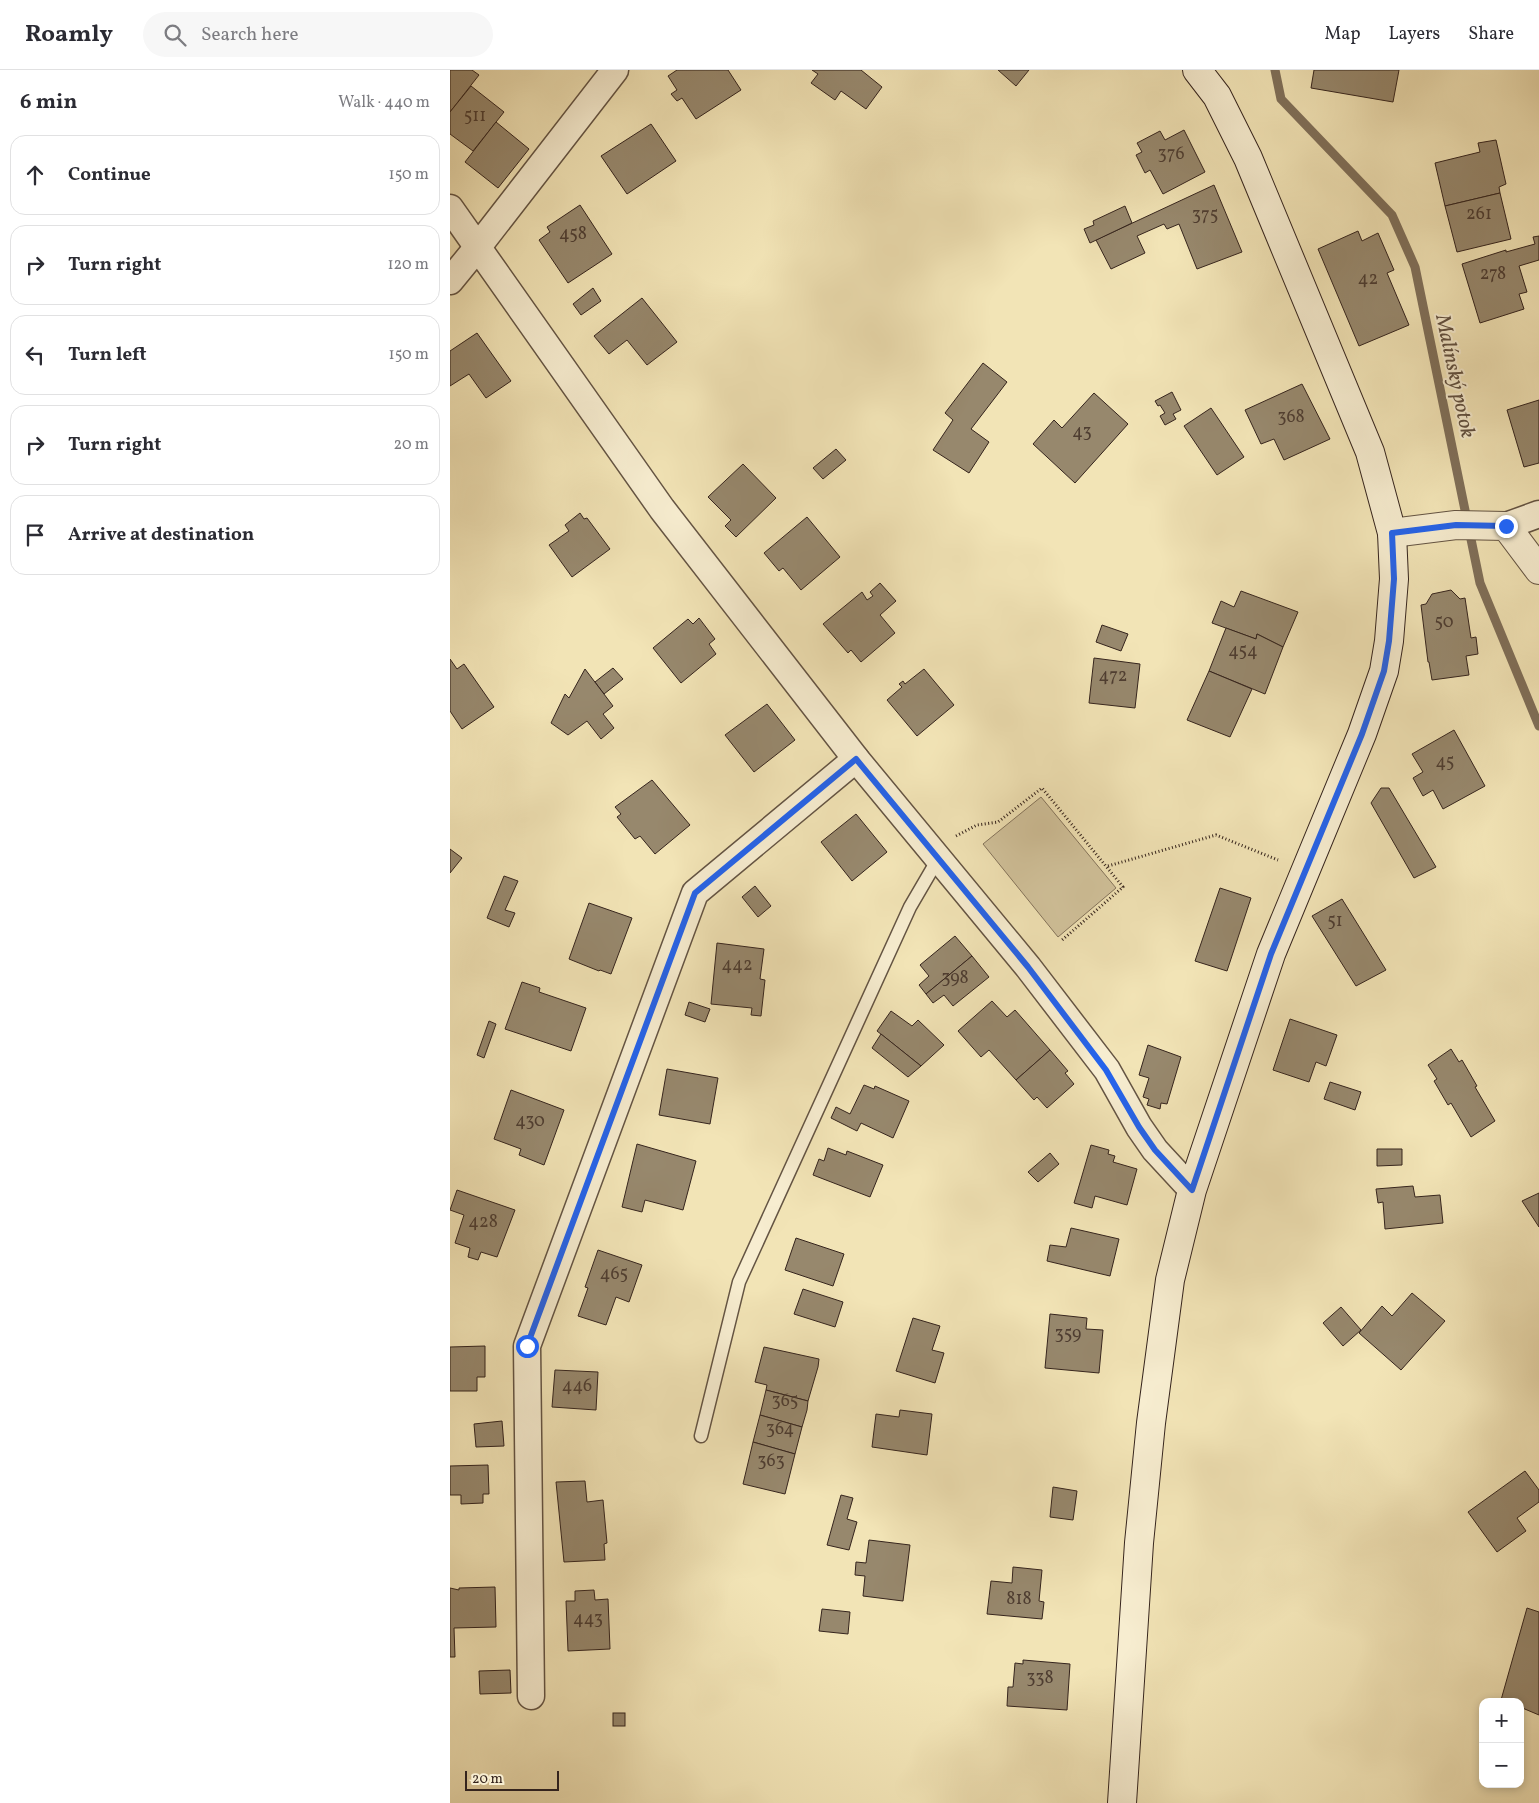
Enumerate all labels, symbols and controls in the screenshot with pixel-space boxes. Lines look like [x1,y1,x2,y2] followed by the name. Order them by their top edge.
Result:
[143,12,493,57] search box
[25,18,113,52] text: Roamly
[161,21,189,49] icon: search
[201,22,298,48] text: Search here
[1324,22,1360,47] text: Map
[1388,22,1440,47] text: Layers
[1468,22,1514,47] text: Share
[20,88,77,117] text: 6 min
[338,92,430,114] text: Walk · 440 m
[464,104,486,129] house number: 511
[1157,142,1185,167] house number: 376
[21,161,49,189] icon: ahead
[68,162,151,188] text: Continue
[388,164,429,186] text: 150 m
[1466,202,1492,227] house number: 261
[1192,203,1218,228] house number: 375
[559,222,587,247] house number: 458
[21,251,49,279] icon: right
[68,252,161,278] text: Turn right
[387,254,429,276] text: 120 m
[1480,262,1506,287] house number: 278
[1358,267,1378,292] house number: 42
[1427,311,1482,441] water label: Malínský potok
[21,341,49,369] icon: left
[68,342,147,368] text: Turn left
[388,344,429,366] text: 150 m
[1277,405,1305,430] house number: 368
[1072,420,1092,445] house number: 43
[21,431,49,459] icon: right
[68,432,161,458] text: Turn right
[394,434,429,456] text: 20 m
[1495,515,1518,538] route end
[21,521,49,549] icon: arrive
[68,522,254,548] text: Arrive at destination
[1434,610,1454,635] house number: 50
[1228,639,1258,664] house number: 454
[1099,664,1127,689] house number: 472
[1436,750,1454,775] house number: 45
[1327,909,1343,934] house number: 51
[721,953,753,978] house number: 442
[941,966,969,991] house number: 398
[515,1109,545,1134] house number: 430
[468,1210,498,1235] house number: 428
[600,1262,628,1287] house number: 465
[1055,1322,1081,1347] house number: 359
[516,1335,539,1358] route start
[562,1374,592,1399] house number: 446
[772,1389,799,1414] house number: 365
[766,1417,794,1442] house number: 364
[757,1449,785,1474] house number: 363
[1006,1587,1032,1612] house number: 818
[573,1607,603,1632] house number: 443
[1026,1666,1054,1691] house number: 338
[1479,1698,1524,1788] map controls
[1479,1698,1524,1743] button: +
[1479,1743,1524,1788] button: −
[465,1768,559,1791] scale bar
[472,1770,503,1789] text: 20 m

